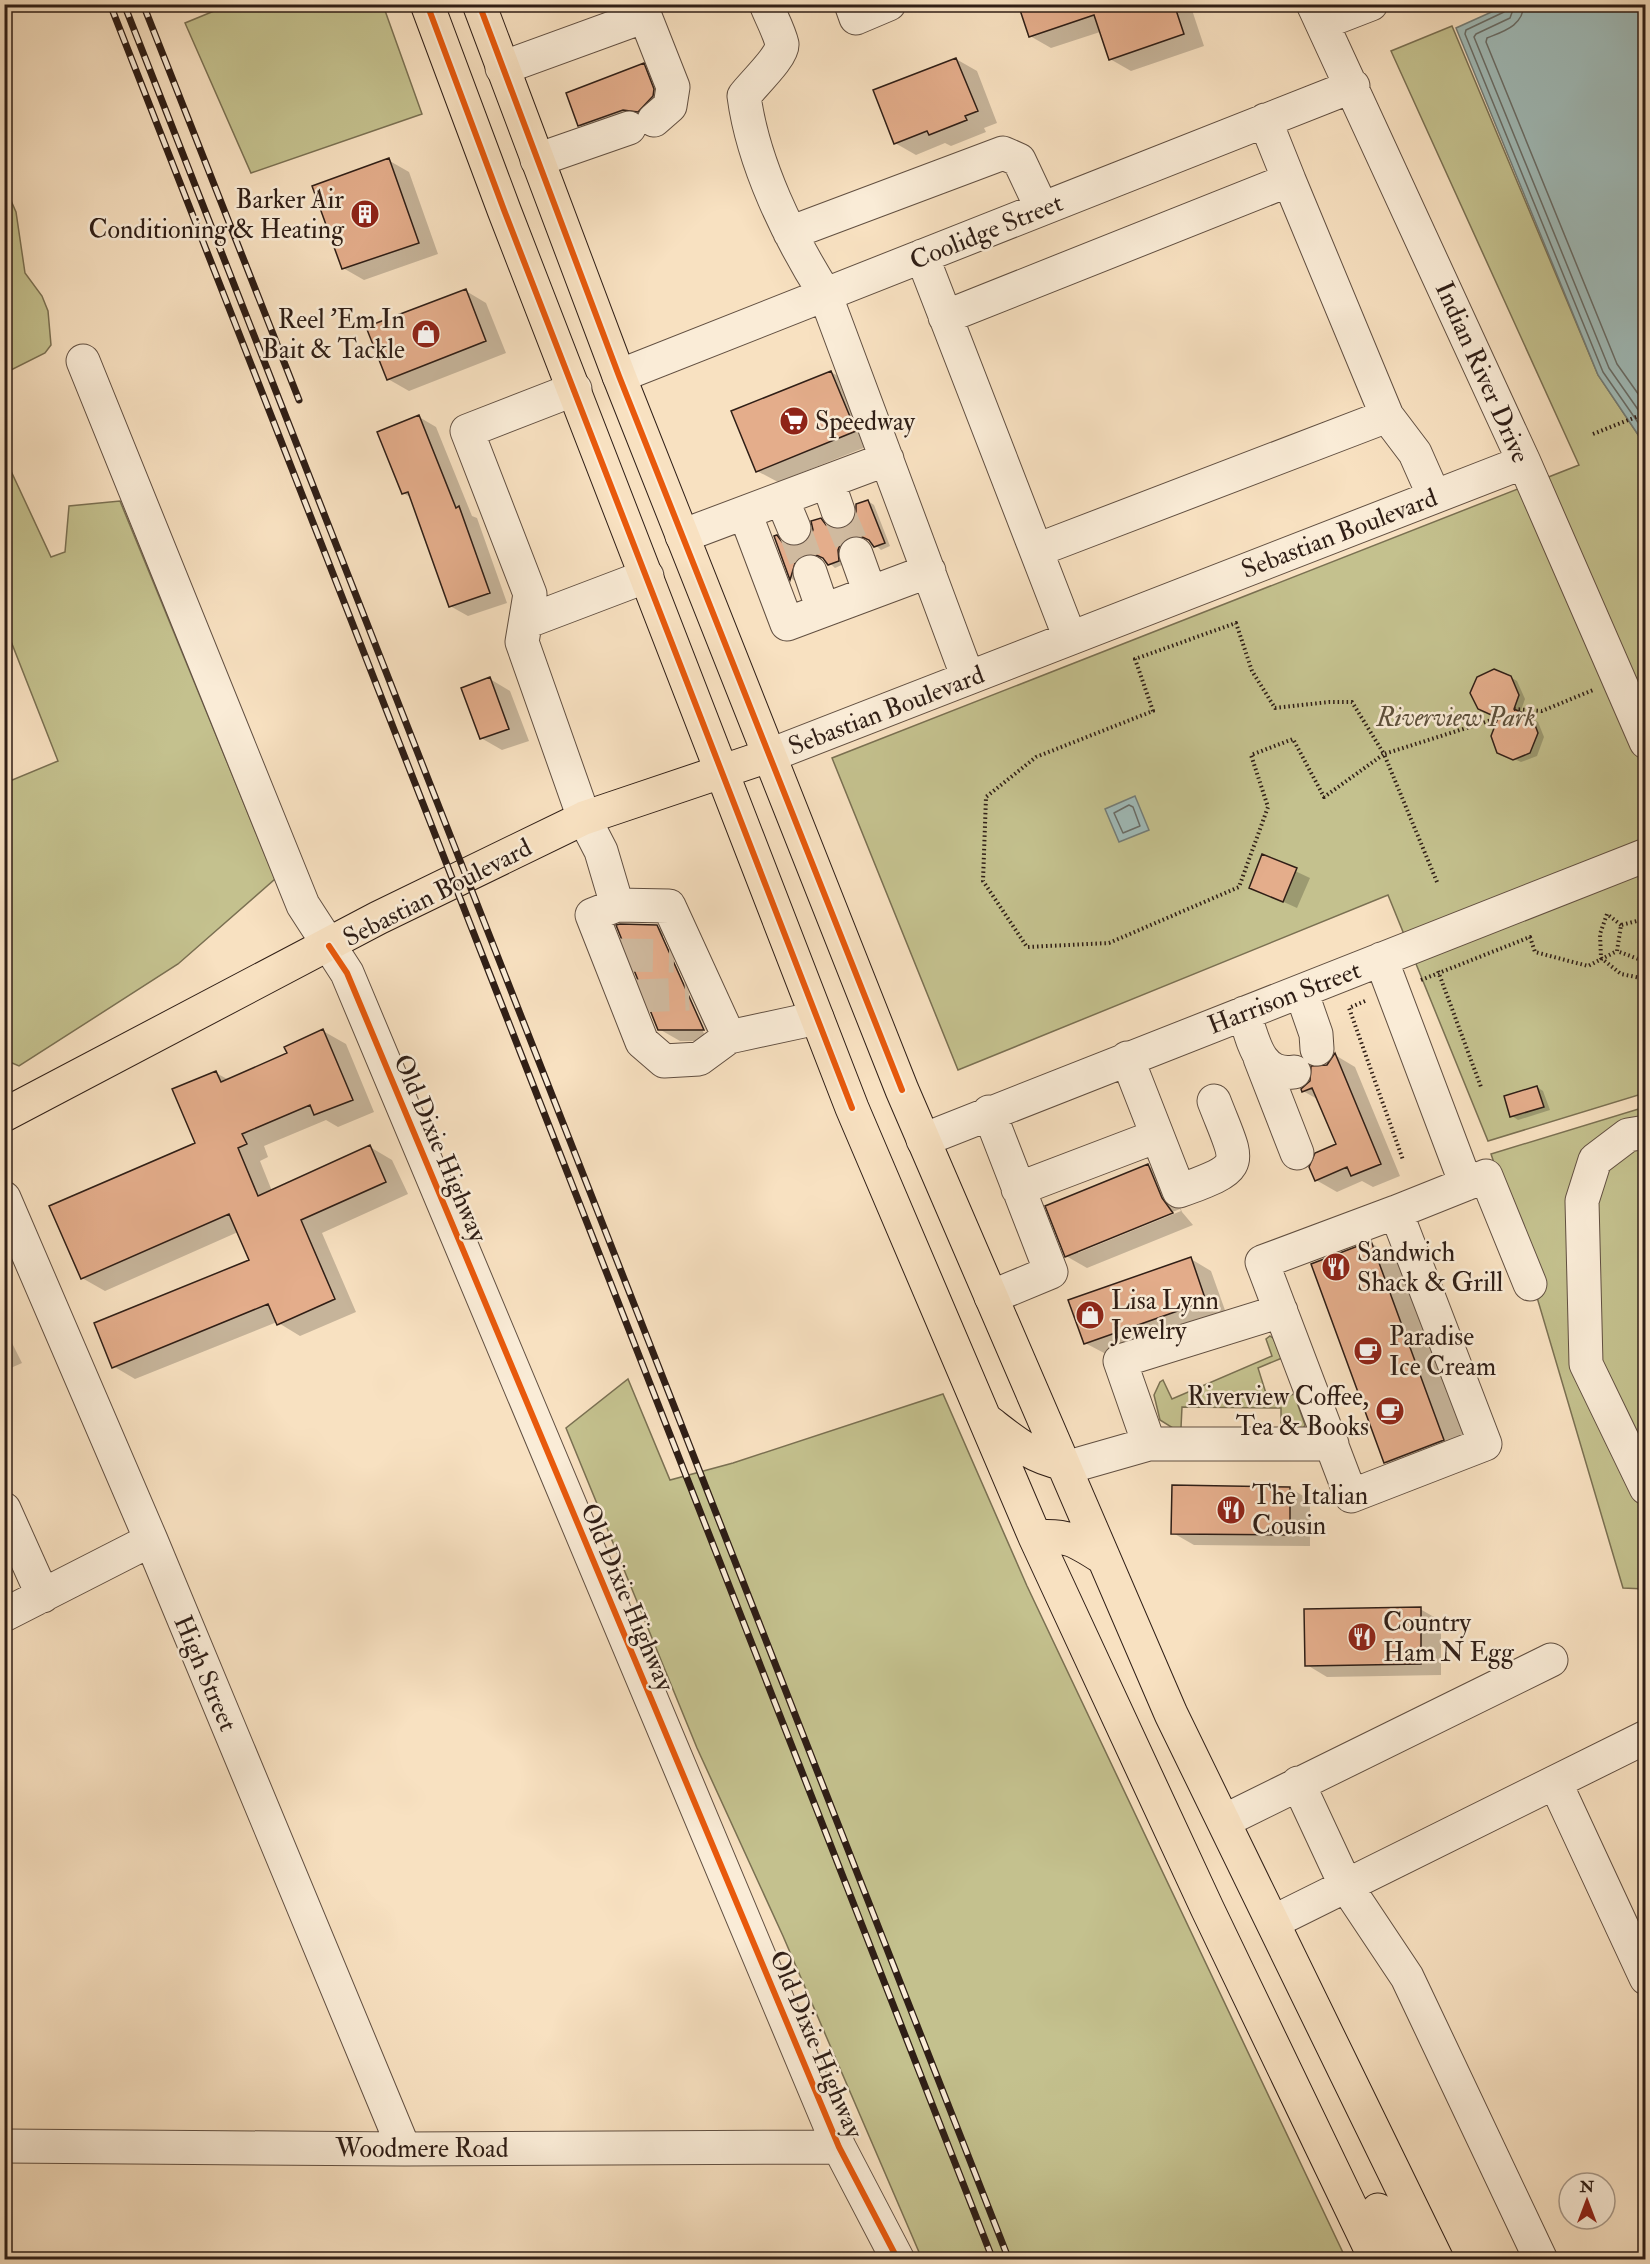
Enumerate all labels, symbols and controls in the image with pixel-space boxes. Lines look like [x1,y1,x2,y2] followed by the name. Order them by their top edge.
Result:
[88,184,345,246] place label: Barker Air Conditioning & Heating
[905,187,1067,277] street label: Coolidge Street
[349,198,381,230] building icon: Barker Air Conditioning & Heating
[1428,277,1536,468] street label: Indian River Drive
[262,304,405,366] place label: Reel 'Em In Bait & Tackle
[410,318,442,350] shop icon: Reel 'Em In Bait & Tackle
[778,405,810,437] supermarket icon: Speedway
[815,406,915,439] place label: Speedway
[1237,482,1442,586] street label: Sebastian Boulevard
[784,659,989,763] street label: Sebastian Boulevard
[1375,702,1536,734] park label: Riverview Park
[338,832,537,954] street label: Sebastian Boulevard
[1203,954,1365,1042] street label: Harrison Street
[386,1050,494,1248] street label: Old Dixie Highway
[1357,1237,1504,1299] place label: Sandwich Shack & Grill
[1320,1251,1352,1283] restaurant icon: Sandwich Shack & Grill
[1110,1285,1219,1347] place label: Lisa Lynn Jewelry
[1074,1299,1106,1331] shop icon: Lisa Lynn Jewelry
[1389,1321,1496,1383] place label: Paradise Ice Cream
[1352,1335,1384,1367] cafe icon: Paradise Ice Cream
[1187,1381,1369,1443] place label: Riverview Coffee, Tea & Books
[1374,1395,1406,1427] cafe icon: Riverview Coffee, Tea & Books
[1252,1480,1368,1542] place label: The Italian Cousin
[1215,1494,1247,1526] restaurant icon: The Italian Cousin
[573,1499,681,1697] street label: Old Dixie Highway
[1383,1607,1515,1669] place label: Country Ham N Egg
[166,1611,244,1736] street label: High Street
[1346,1621,1378,1653] restaurant icon: Country Ham N Egg
[762,1946,870,2144] street label: Old Dixie Highway
[334,2133,509,2165] street label: Woodmere Road
[1557,2171,1617,2231] north arrow
[1579,2177,1595,2197] text: N

